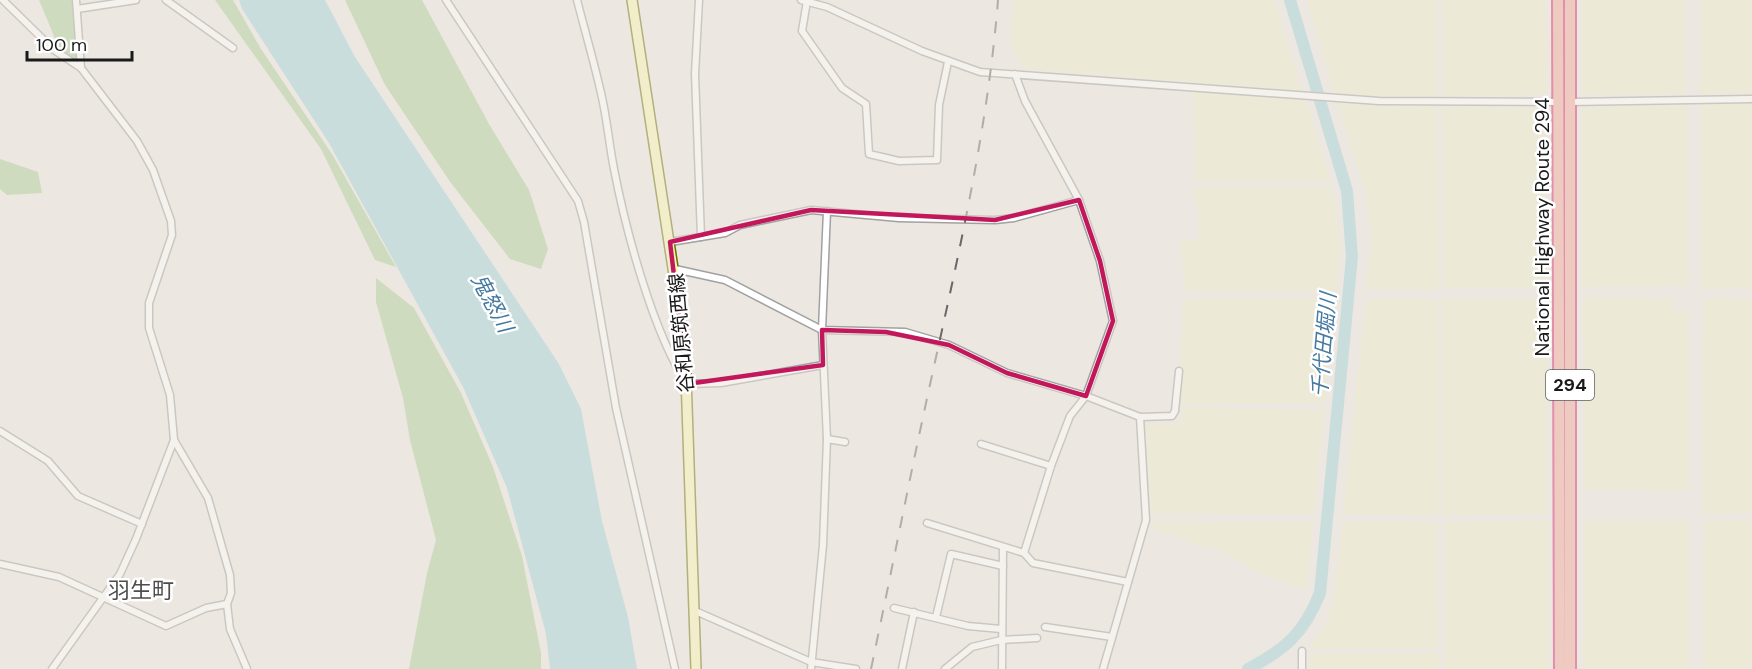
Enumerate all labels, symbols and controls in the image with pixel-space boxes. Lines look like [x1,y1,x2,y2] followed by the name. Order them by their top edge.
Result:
[27,24,132,62] scale bar
[36,33,87,57] text: 100 m
[1529,98,1555,356] street label: National Highway Route 294
[465,269,520,339] water label: 鬼怒川
[663,272,699,394] street label: 谷和原筑西線
[1305,289,1343,399] water label: 千代田堀川
[1546,370,1594,400] road number: 294
[108,576,174,605] district label: 羽生町

